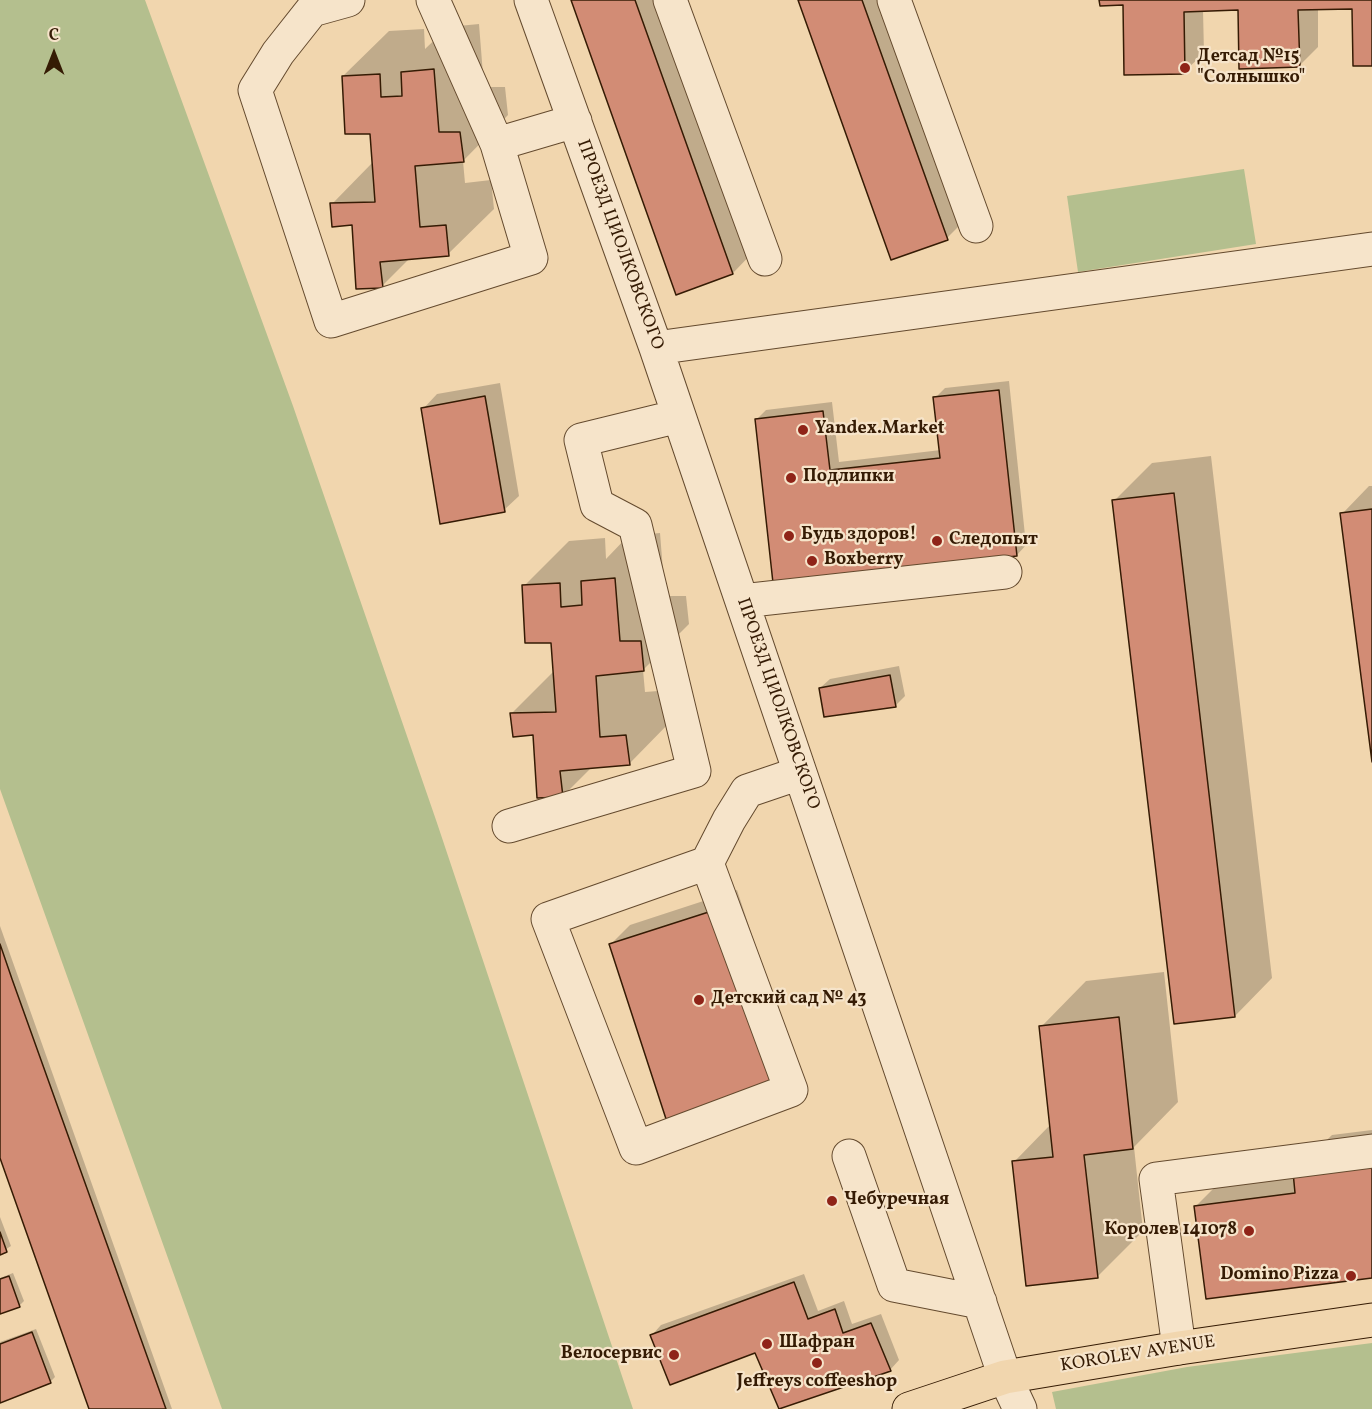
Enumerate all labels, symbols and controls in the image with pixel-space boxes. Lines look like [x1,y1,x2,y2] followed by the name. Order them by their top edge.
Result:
[24,24,84,84] north arrow
[49,25,59,47] text: С
[1197,47,1305,90] place label: Детсад №15 "Солнышко"
[1178,61,1192,75] marker: Детсад №15 "Солнышко"
[571,137,667,353] street label: ПРОЕЗД ЦИОЛКОВСКОГО
[815,419,944,441] place label: Yandex.Market
[796,423,810,437] marker: Yandex.Market
[803,467,894,489] place label: Подлипки
[784,471,798,485] marker: Подлипки
[801,525,917,547] place label: Будь здоров!
[782,529,796,543] marker: Будь здоров!
[949,530,1038,552] place label: Следопыт
[930,534,944,548] marker: Следопыт
[824,550,903,572] place label: Boxberry
[805,554,819,568] marker: Boxberry
[731,595,823,813] street label: ПРОЕЗД ЦИОЛКОВСКОГО
[711,989,866,1011] place label: Детский сад № 43
[692,993,706,1007] marker: Детский сад № 43
[844,1190,949,1212] place label: Чебуречная
[825,1194,839,1208] marker: Чебуречная
[1104,1220,1237,1242] place label: Королев 141078
[1242,1224,1256,1238] marker: Королев 141078
[1220,1265,1339,1287] place label: Domino Pizza
[1344,1269,1358,1283] marker: Domino Pizza
[1059,1332,1217,1378] street label: KOROLEV AVENUE
[779,1333,855,1355] place label: Шафран
[760,1337,774,1351] marker: Шафран
[561,1344,662,1366] place label: Велосервис
[667,1348,681,1362] marker: Велосервис
[810,1356,824,1370] marker: Jeffreys coffeeshop
[737,1372,897,1394] place label: Jeffreys coffeeshop

